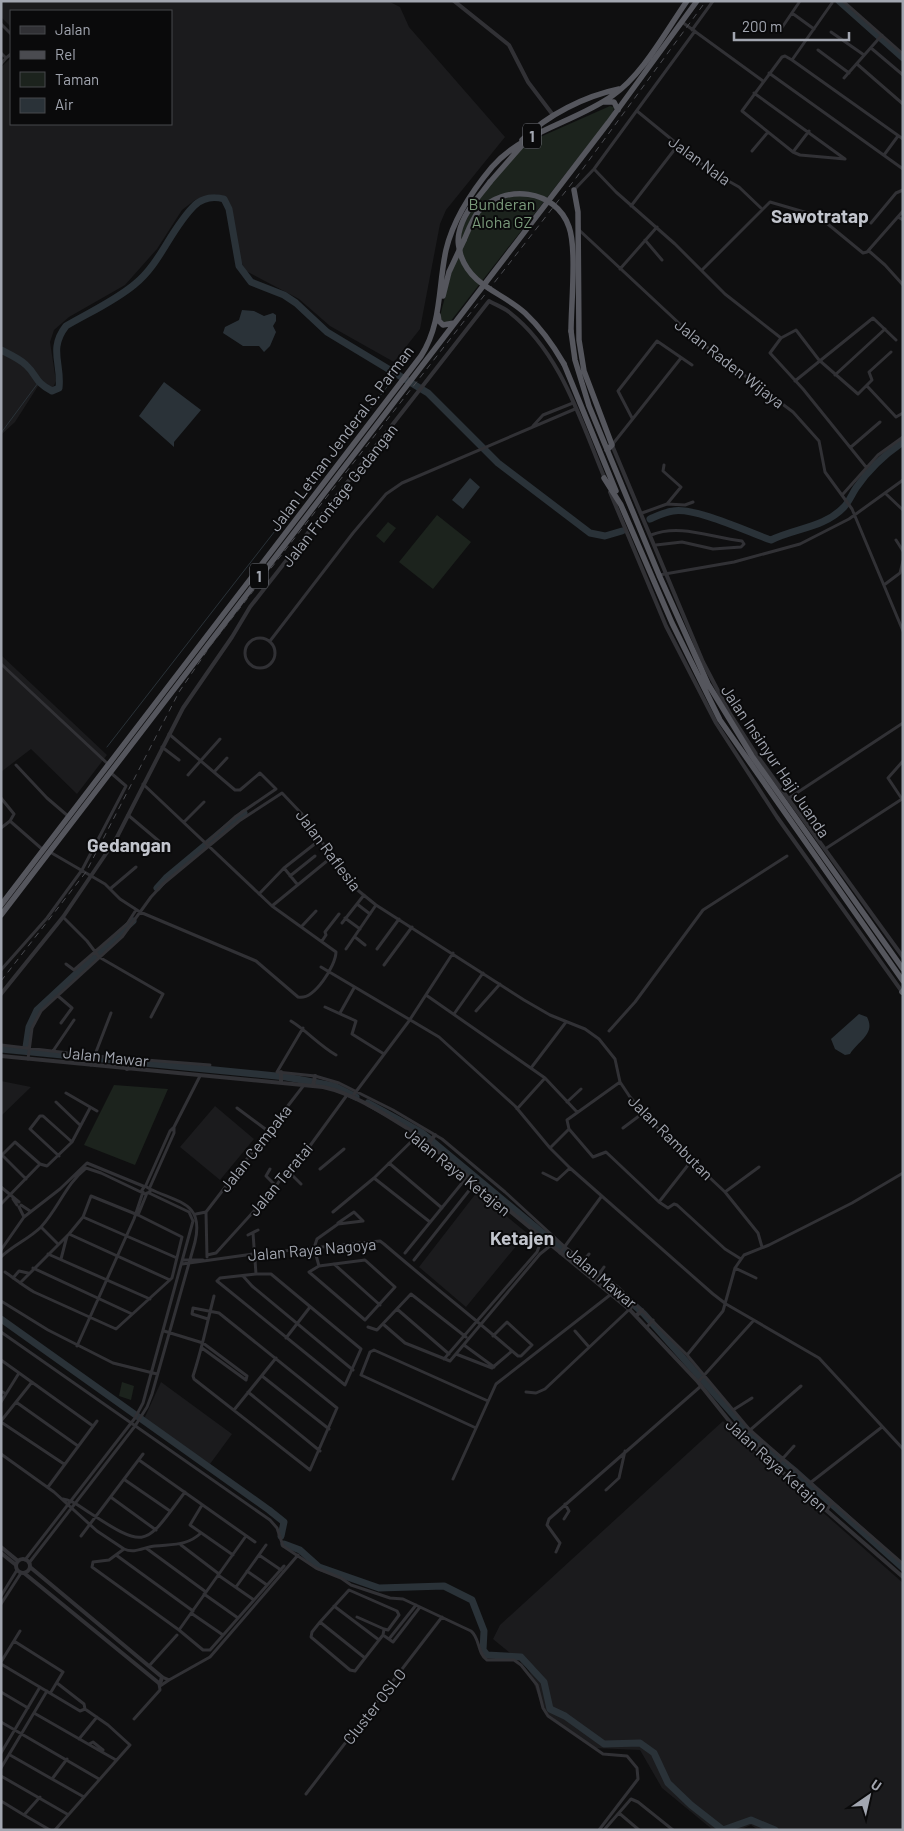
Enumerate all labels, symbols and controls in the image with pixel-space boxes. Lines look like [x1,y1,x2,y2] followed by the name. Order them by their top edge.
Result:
[10,10,172,125] legend
[734,10,849,42] scale bar
[742,17,782,35] text: 200 m
[55,20,91,38] text: Jalan
[55,45,76,63] text: Rel
[55,70,99,88] text: Taman
[55,95,74,113] text: Air
[523,124,541,148] road number: 1
[665,131,735,189] street label: Jalan Nala
[469,194,535,231] park label: Bunderan Aloha GZ
[771,204,869,227] district label: Sawotratap
[671,314,789,412] street label: Jalan Raden Wijaya
[265,341,417,535] street label: Jalan Letnan Jenderal S. Parman
[277,420,401,570] street label: Jalan Frontage Gedangan
[250,564,268,588] road number: 1
[718,681,834,841] street label: Jalan Insinyur Haji Juanda
[292,806,366,894] street label: Jalan Raflesia
[87,833,171,856] district label: Gedangan
[62,1042,150,1070] street label: Jalan Mawar
[625,1091,717,1183] street label: Jalan Rambutan
[215,1101,295,1195] street label: Jalan Cempaka
[401,1123,515,1219] street label: Jalan Raya Ketajen
[244,1139,316,1219] street label: Jalan Teratai
[490,1226,554,1249] district label: Ketajen
[247,1234,377,1264] street label: Jalan Raya Nagoya
[563,1242,641,1312] street label: Jalan Mawar
[722,1414,832,1516] street label: Jalan Raya Ketajen
[338,1664,410,1748] street label: Cluster OSLO
[844,1771,894,1821] north arrow
[868,1775,885,1794] text: U

